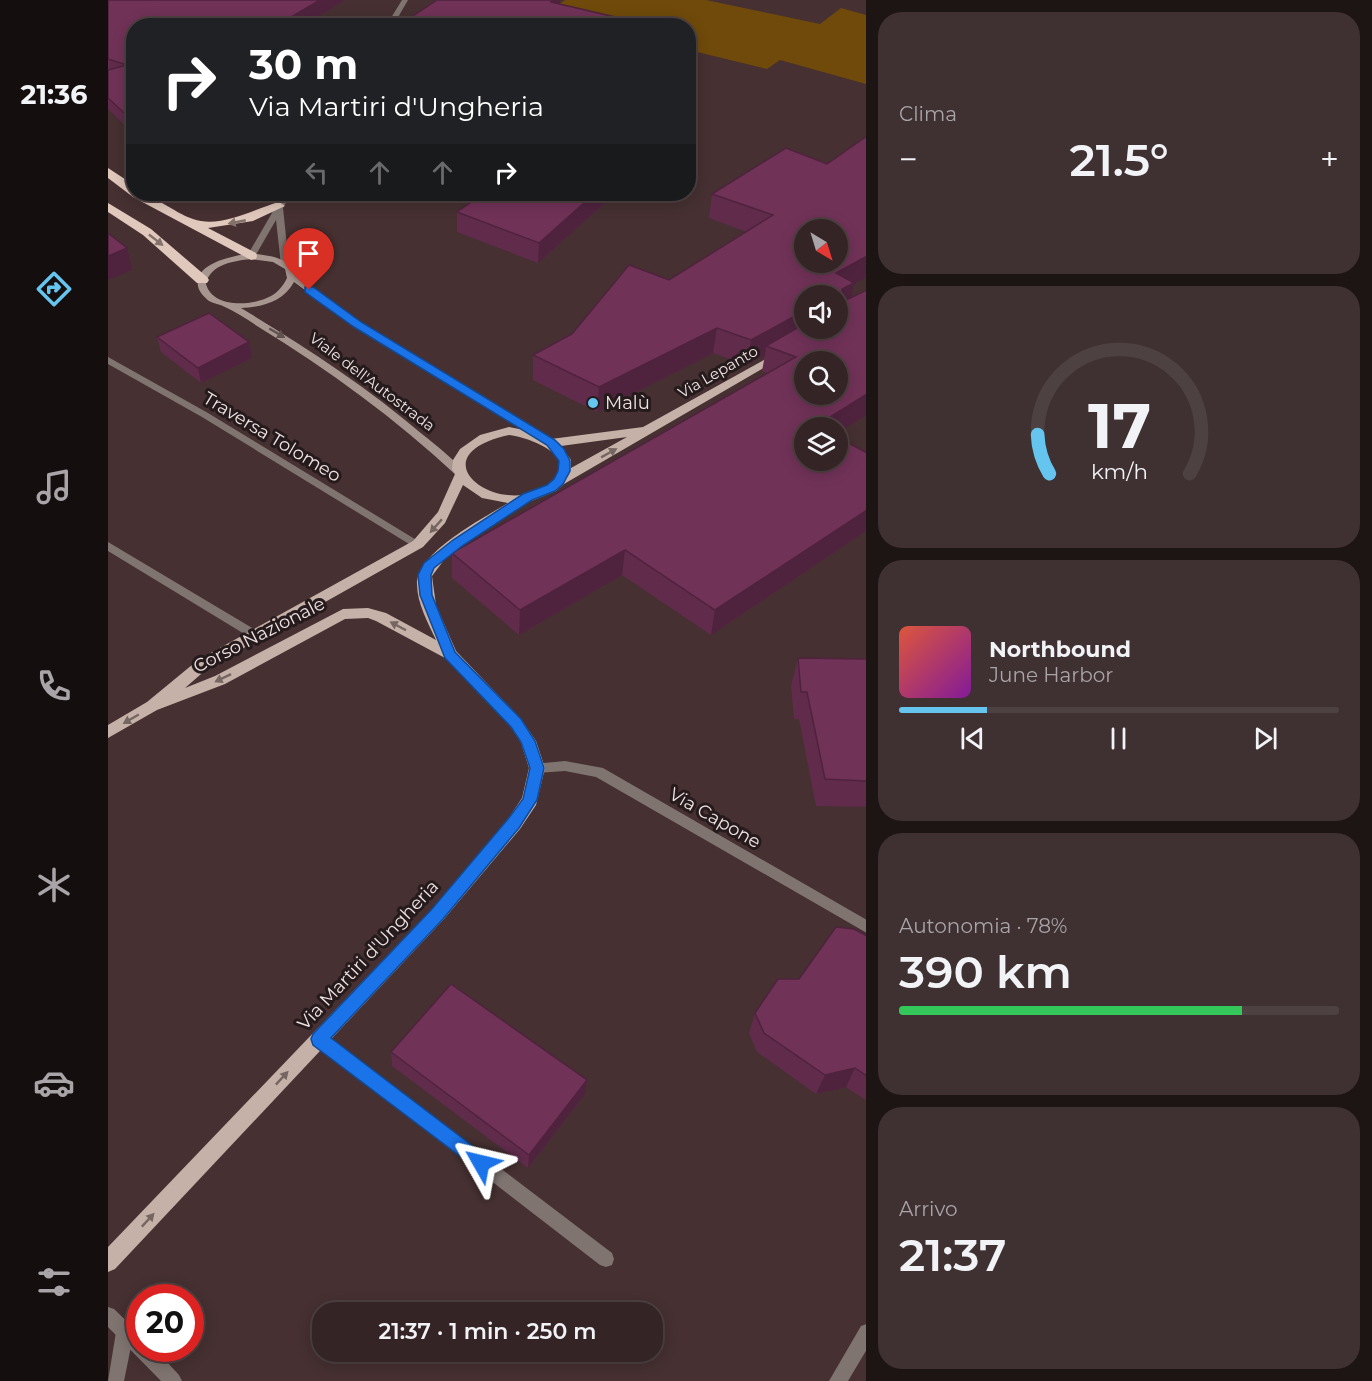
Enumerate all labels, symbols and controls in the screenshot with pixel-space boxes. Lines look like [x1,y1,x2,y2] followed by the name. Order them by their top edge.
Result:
[249,38,358,90] text: 30 m
[150,42,228,120] icon: right
[21,78,87,111] text: 21:36
[249,90,544,123] text: Via Martiri d'Ungheria
[899,102,957,126] text: Clima
[1069,132,1169,187] text: 21.5°
[899,139,918,179] text: −
[1320,139,1339,179] text: +
[300,156,333,189] icon: left
[363,156,396,189] icon: ahead
[426,156,459,189] icon: ahead
[489,156,522,189] icon: right
[227,218,246,227] one-way arrow
[794,219,848,273] north arrow
[794,219,848,471] map controls
[283,228,334,290] pin
[148,234,164,247] one-way arrow
[292,237,325,270] icon: arrive
[33,268,75,310] icon: directions
[794,285,848,339] button: sound
[269,328,286,338] one-way arrow
[306,328,439,435] street label: Viale dell'Autostrada
[674,341,761,402] street label: Via Lepanto
[794,351,848,405] button: search
[199,387,345,487] street label: Traversa Tolomeo
[1087,388,1151,464] text: 17
[605,392,650,414] place label: Malù
[586,396,600,410] marker: Malù
[794,417,848,471] button: layers
[601,448,618,458] one-way arrow
[1090,458,1148,484] text: km/h
[33,466,75,508] icon: music
[430,518,443,533] one-way arrow
[190,592,329,678] street label: Corso Nazionale
[390,621,407,631] one-way arrow
[989,636,1131,663] text: Northbound
[989,663,1113,687] text: June Harbor
[33,665,75,707] icon: phone
[214,673,231,683] one-way arrow
[122,714,139,724] one-way arrow
[956,722,989,755] icon: previous
[1102,722,1135,755] icon: pause
[1249,722,1282,755] icon: next
[665,783,765,853] street label: Via Capone
[33,864,75,906] icon: climate
[293,876,443,1034] street label: Via Martiri d'Ungheria
[899,914,1067,938] text: Autonomia · 78%
[899,944,1072,999] text: 390 km
[33,1062,75,1104] icon: car
[275,1071,289,1086] one-way arrow
[449,1131,513,1195] position arrow
[899,1197,958,1221] text: Arrivo
[141,1213,154,1228] one-way arrow
[899,1227,1006,1282] text: 21:37
[33,1261,75,1303] icon: filters
[126,1284,204,1362] speed limit sign: 20
[378,1318,597,1345] text: 21:37 · 1 min · 250 m

